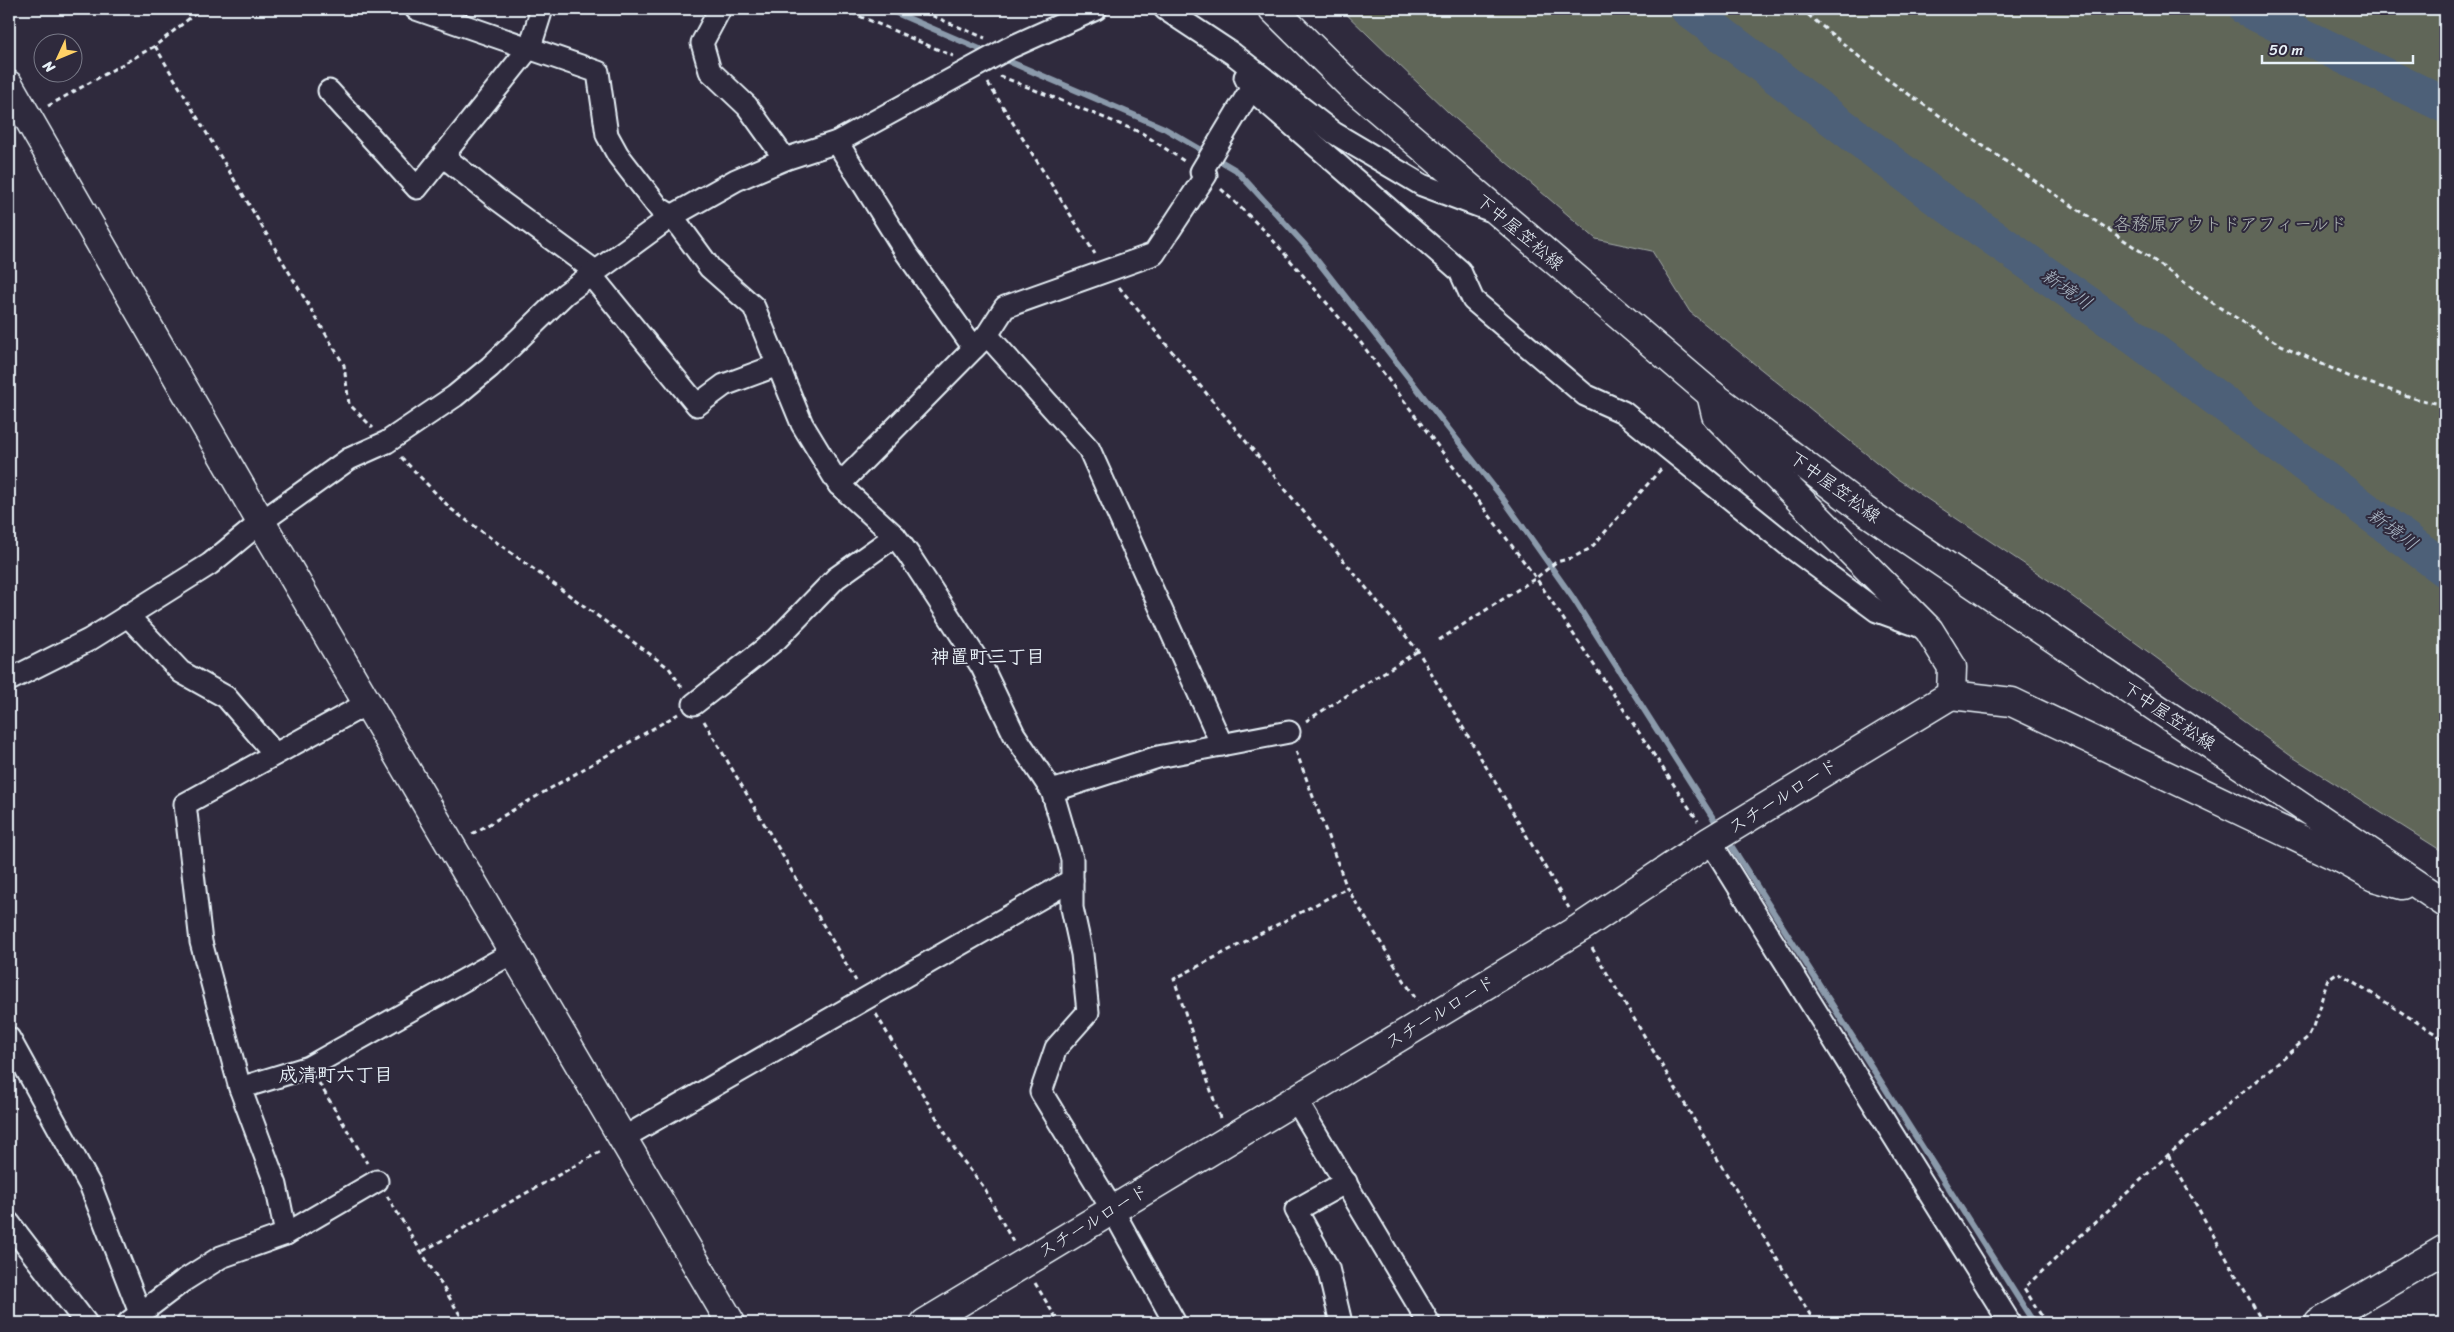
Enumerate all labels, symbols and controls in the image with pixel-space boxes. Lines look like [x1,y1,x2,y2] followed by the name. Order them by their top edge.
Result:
[32,32,82,82] north arrow
[2262,32,2413,64] scale bar
[2269,37,2304,63] text: 50 m
[36,54,62,80] text: N
[1468,185,1572,279] street label: 下中屋笠松線
[2113,208,2347,240] park label: 各務原アウトドアフィールド
[2034,259,2100,319] water label: 新境川
[1782,442,1888,532] street label: 下中屋笠松線
[2360,499,2426,559] water label: 新境川
[931,640,1045,673] district label: 神置町三丁目
[2115,673,2223,759] street label: 下中屋笠松線
[1721,749,1845,843] street label: スチールロード
[1378,966,1502,1058] street label: スチールロード
[279,1058,393,1091] district label: 成清町六丁目
[1031,1175,1155,1267] street label: スチールロード

